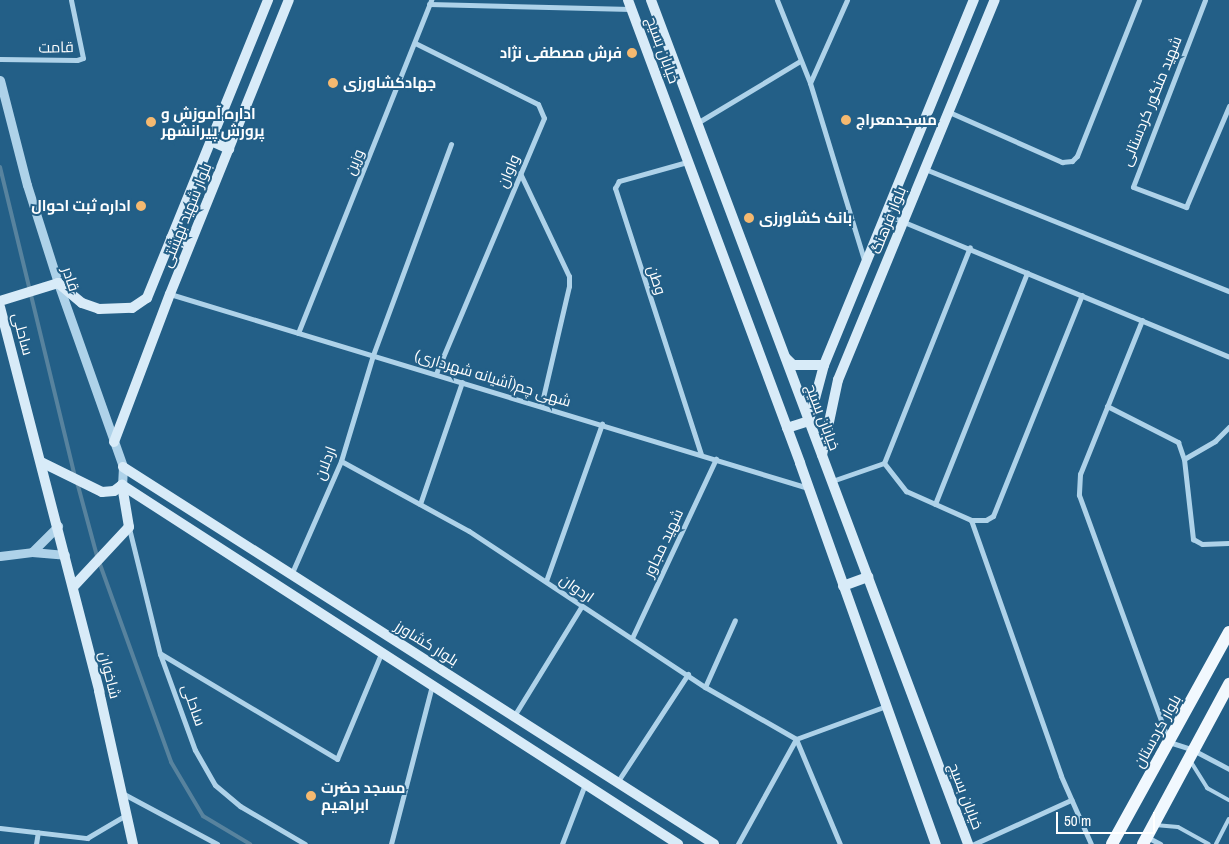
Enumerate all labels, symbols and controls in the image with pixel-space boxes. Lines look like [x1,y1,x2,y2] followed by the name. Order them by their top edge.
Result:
[643,14,683,86] street label: خیابان بسیج
[1117,33,1185,169] street label: شهید منگور کردستانی
[38,38,74,56] street label: قامت
[500,44,622,62] place label: فرش مصطفی نژاد
[626,47,638,59] marker: فرش مصطفی نژاد
[343,74,436,92] place label: جهادکشاورزی
[327,77,339,89] marker: جهادکشاورزی
[161,104,265,139] place label: اداره آموزش و پرورش پیرانشهر
[856,111,937,129] place label: مسجدمعراج
[840,114,852,126] marker: مسجدمعراج
[145,116,157,128] marker: اداره آموزش و پرورش پیرانشهر
[341,146,367,178] street label: وزین
[493,152,523,190] street label: واوان
[157,160,215,270] street label: بلوار شهید بهشتی
[866,184,910,256] street label: بلوار فرهنگ
[31,197,131,215] place label: اداره ثبت احوال
[135,200,147,212] marker: اداره ثبت احوال
[759,209,852,227] place label: بانک کشاورزی
[743,212,755,224] marker: بانک کشاورزی
[644,263,670,297] street label: وطن
[59,264,83,294] street label: قادر
[9,311,37,357] street label: ساحلی
[413,346,573,410] street label: شهی چم(آشیانه شهرداری)
[802,381,844,453] street label: خیابان بسیج
[310,443,340,483] street label: اردلان
[639,506,687,580] street label: شهید مجاور
[557,570,597,606] street label: اردوان
[392,616,462,670] street label: بلوار کشاورز
[95,650,125,700] street label: شاخوان
[178,682,210,728] street label: ساحلی
[1129,691,1185,771] street label: بلوار کردستان
[945,760,987,832] street label: خیابان بسیج
[321,778,405,813] place label: مسجد حضرت ابراهیم
[305,790,317,802] marker: مسجد حضرت ابراهیم
[1059,802,1158,834] scale bar
[1064,810,1091,831] text: 50 m

